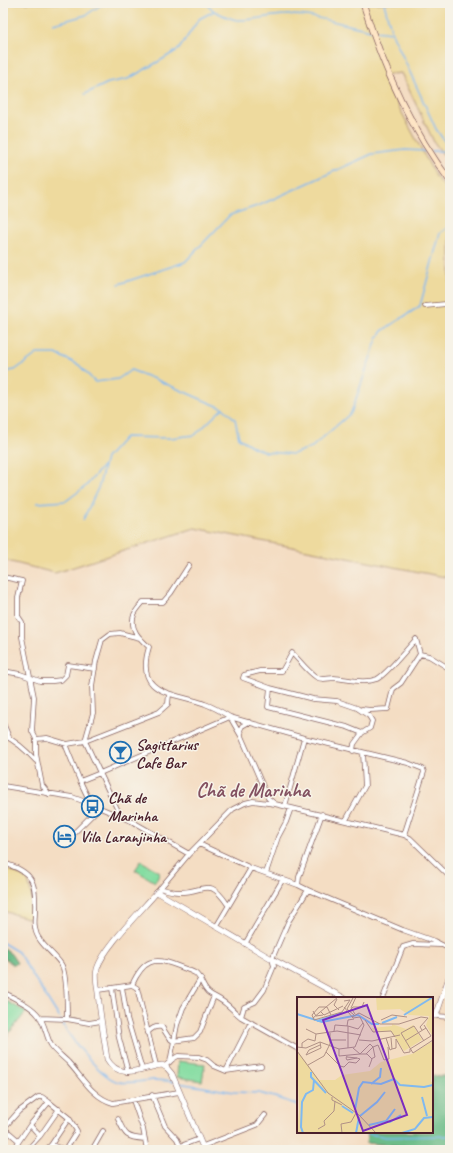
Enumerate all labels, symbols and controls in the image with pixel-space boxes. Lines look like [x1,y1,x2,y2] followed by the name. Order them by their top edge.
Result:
[136,735,200,773] place label: Sagittarius Cafe Bar
[107,740,133,766] bar icon: Sagittarius Cafe Bar
[196,778,312,803] district label: Chã de Marinha
[108,788,158,826] place label: Chã de Marinha
[80,793,106,819] bus stop icon: Chã de Marinha
[51,823,77,849] hotel icon: Vila Laranjinha
[80,827,167,847] place label: Vila Laranjinha
[297,997,433,1133] inset map

